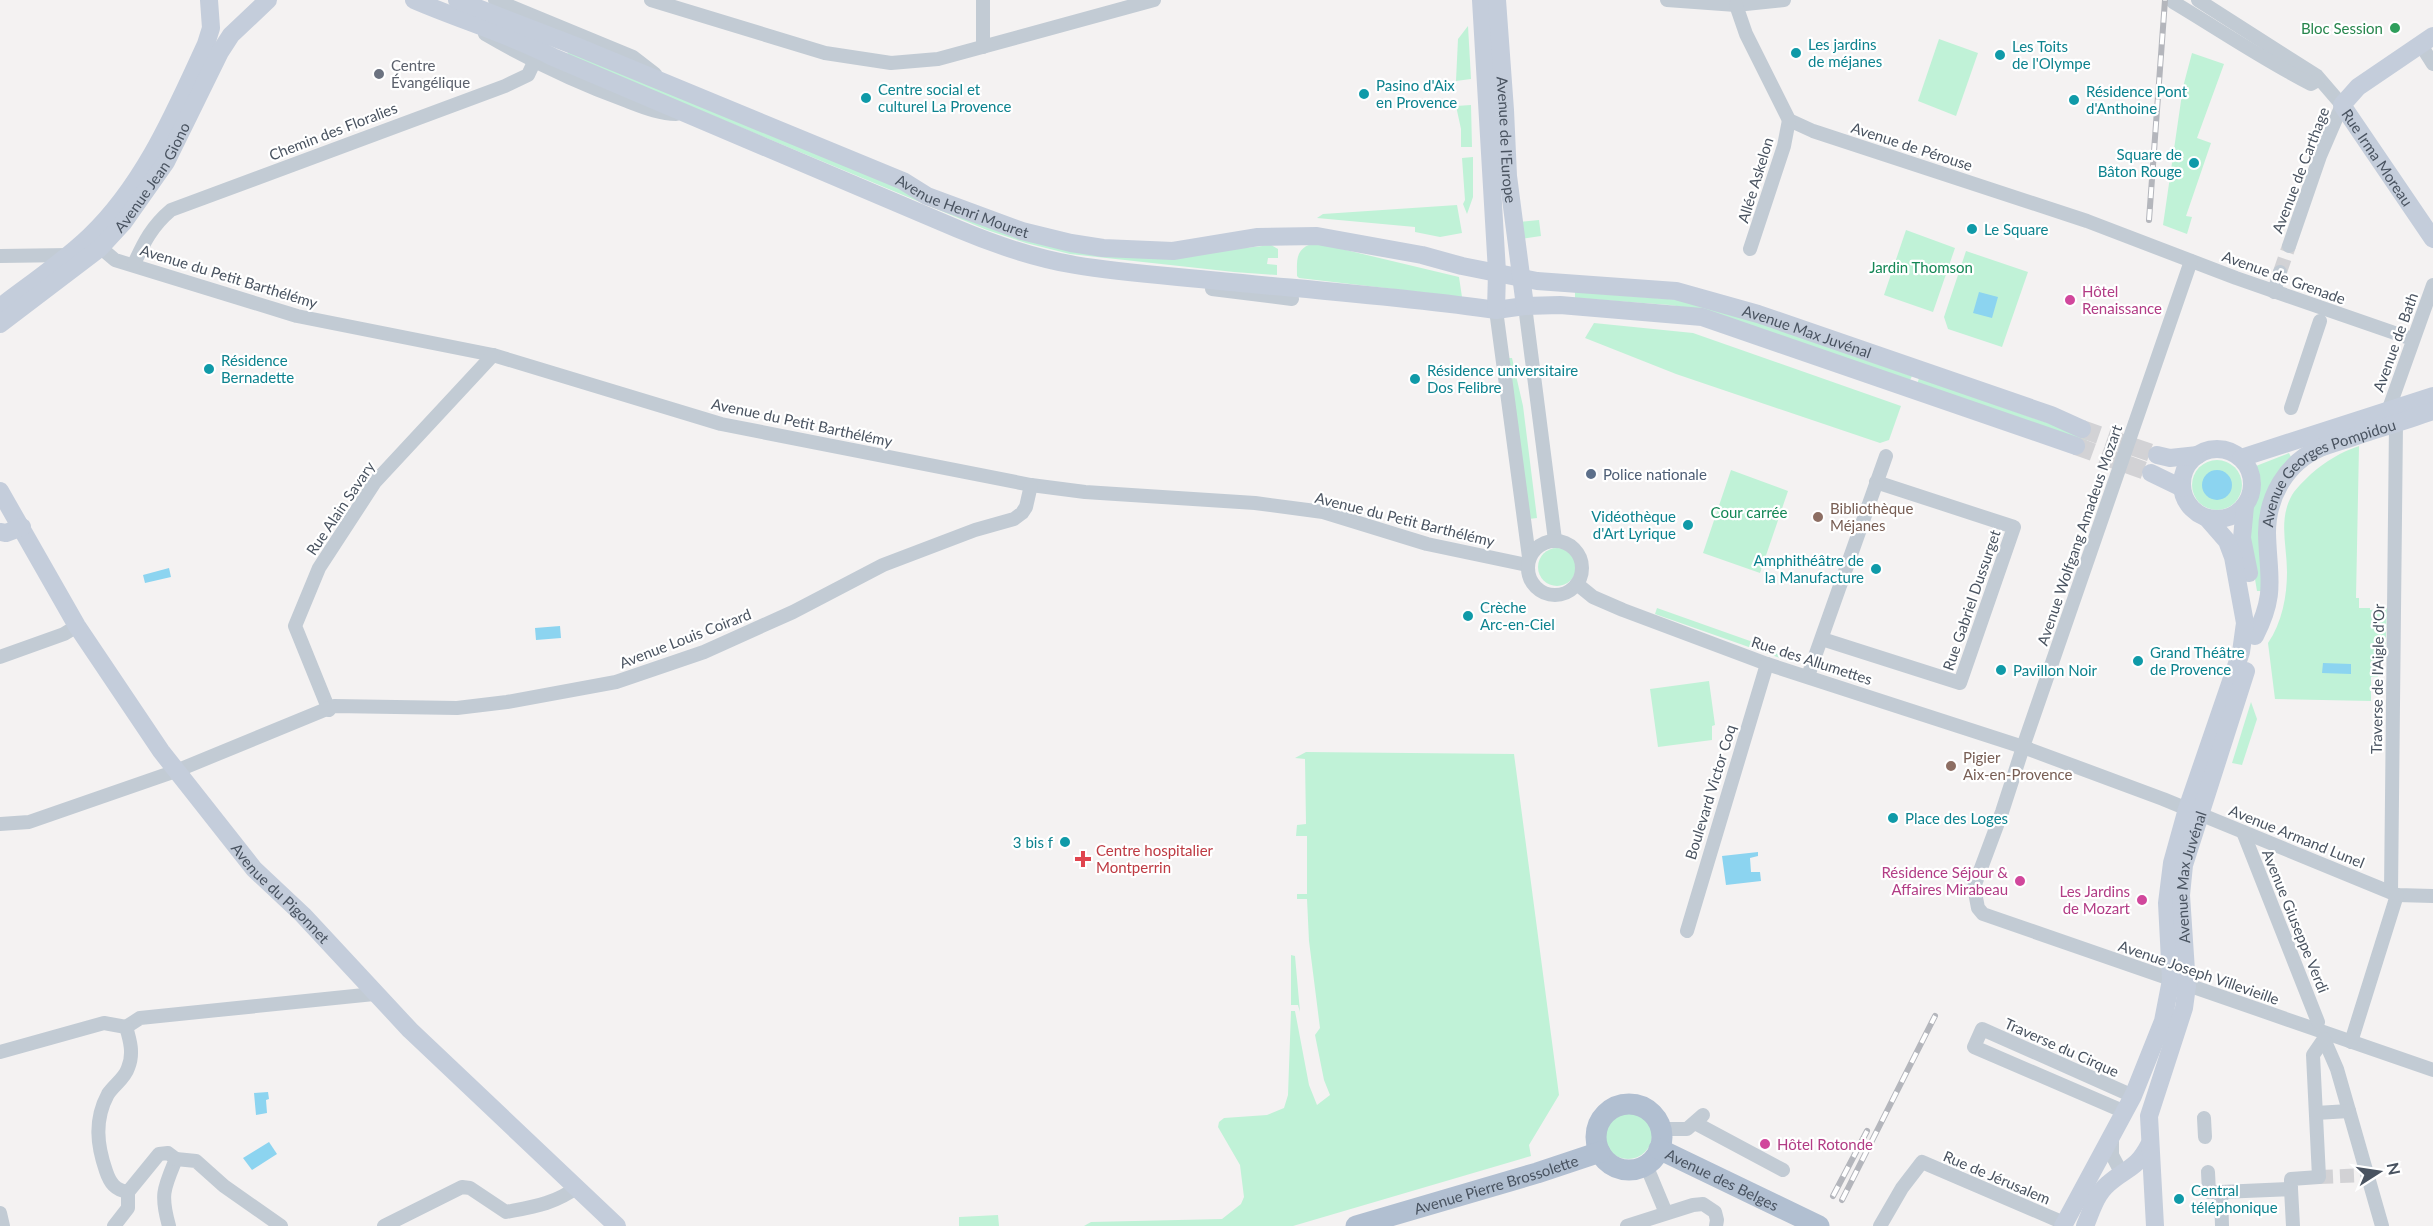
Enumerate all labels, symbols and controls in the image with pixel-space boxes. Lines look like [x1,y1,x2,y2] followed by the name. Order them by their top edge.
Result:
[2301,19,2383,37] place label: Bloc Session
[2388,21,2402,35] marker: Bloc Session
[1808,35,1882,70] place label: Les jardins de méjanes
[2012,37,2091,72] place label: Les Toits de l'Olympe
[1789,46,1803,60] marker: Les jardins de méjanes
[1993,48,2007,62] marker: Les Toits de l'Olympe
[391,56,470,91] place label: Centre Évangélique
[372,67,386,81] marker: Centre Évangélique
[1376,76,1457,111] place label: Pasino d'Aix en Provence
[1494,76,1520,204] street label: Avenue de l'Europe
[878,80,1011,115] place label: Centre social et culturel La Provence
[2086,82,2188,117] place label: Résidence Pont d'Anthoine
[1357,87,1371,101] marker: Pasino d'Aix en Provence
[859,91,873,105] marker: Centre social et culturel La Provence
[2067,93,2081,107] marker: Résidence Pont d'Anthoine
[266,98,400,164] street label: Chemin des Floralies
[2268,104,2332,235] street label: Avenue de Carthage
[2338,105,2417,209] street label: Rue Irma Moreau
[1849,118,1975,174] street label: Avenue de Pérouse
[110,119,193,236] street label: Avenue Jean Giono
[1733,135,1777,225] street label: Allée Askelon
[2098,145,2182,180] place label: Square de Bâton Rouge
[2187,156,2201,170] marker: Square de Bâton Rouge
[893,170,1031,241] street label: Avenue Henri Mouret
[1984,220,2048,238] place label: Le Square
[1965,222,1979,236] marker: Le Square
[138,240,320,312] street label: Avenue du Petit Barthélémy
[2220,246,2348,308] street label: Avenue de Grenade
[1869,258,1973,276] park label: Jardin Thomson
[2082,282,2162,317] place label: Hôtel Renaissance
[2369,290,2421,394] street label: Avenue de Bath
[2063,293,2077,307] marker: Hôtel Renaissance
[1741,301,1874,361] street label: Avenue Max Juvénal
[221,351,294,386] place label: Résidence Bernadette
[1427,361,1578,396] place label: Résidence universitaire Dos Felibre
[202,362,216,376] marker: Résidence Bernadette
[1408,372,1422,386] marker: Résidence universitaire Dos Felibre
[710,394,894,450] street label: Avenue du Petit Barthélémy
[2258,415,2398,528] street label: Avenue Georges Pompidou
[2033,422,2125,648] street label: Avenue Wolfgang Amadeus Mozart
[302,457,378,558] street label: Rue Alain Savary
[1603,465,1707,483] place label: Police nationale
[1584,467,1598,481] marker: Police nationale
[1313,488,1497,550] street label: Avenue du Petit Barthélémy
[1830,499,1913,534] place label: Bibliothèque Méjanes
[1711,503,1787,521] park label: Cour carrée
[1591,507,1676,542] place label: Vidéothèque d'Art Lyrique
[1811,510,1825,524] marker: Bibliothèque Méjanes
[1681,518,1695,532] marker: Vidéothèque d'Art Lyrique
[1938,527,2004,673] street label: Rue Gabriel Dussurget
[1754,551,1864,586] place label: Amphithéâtre de la Manufacture
[1869,562,1883,576] marker: Amphithéâtre de la Manufacture
[1480,598,1555,633] place label: Crèche Arc-en-Ciel
[2367,603,2387,754] street label: Traverse de l'Aigle d'Or
[617,605,753,671] street label: Avenue Louis Coirard
[1461,609,1475,623] marker: Crèche Arc-en-Ciel
[1749,632,1875,688] street label: Rue des Allumettes
[2150,643,2245,678] place label: Grand Théâtre de Provence
[2131,654,2145,668] marker: Grand Théâtre de Provence
[2013,661,2098,679] place label: Pavillon Noir
[1994,663,2008,677] marker: Pavillon Noir
[1681,722,1739,862] street label: Boulevard Victor Coq
[1963,748,2073,783] place label: Pigier Aix-en-Provence
[1944,759,1958,773] marker: Pigier Aix-en-Provence
[2227,801,2367,871] street label: Avenue Armand Lunel
[1905,809,2008,827] place label: Place des Loges
[2172,809,2210,944] street label: Avenue Max Juvénal
[1886,811,1900,825] marker: Place des Loges
[1013,833,1054,851] place label: 3 bis f
[1058,835,1072,849] marker: 3 bis f
[228,839,334,947] street label: Avenue du Pigonnet
[1096,841,1214,876] place label: Centre hospitalier Montperrin
[2259,847,2333,995] street label: Avenue Giuseppe Verdi
[1074,850,1092,868] marker: Centre hospitalier Montperrin
[1881,863,2008,898] place label: Résidence Séjour & Affaires Mirabeau
[2013,874,2027,888] marker: Résidence Séjour & Affaires Mirabeau
[2060,882,2131,917] place label: Les Jardins de Mozart
[2135,893,2149,907] marker: Les Jardins de Mozart
[2116,936,2282,1008] street label: Avenue Joseph Villevieille
[2002,1014,2122,1080] street label: Traverse du Cirque
[1777,1135,1873,1153] place label: Hôtel Rotonde
[1758,1137,1772,1151] marker: Hôtel Rotonde
[2349,1142,2409,1202] north arrow
[1663,1144,1782,1214] street label: Avenue des Belges
[1941,1146,2053,1208] street label: Rue de Jérusalem
[1412,1151,1580,1218] street label: Avenue Pierre Brossolette
[2384,1161,2405,1177] text: N
[2191,1181,2278,1216] place label: Central téléphonique
[2172,1192,2186,1206] marker: Central téléphonique

